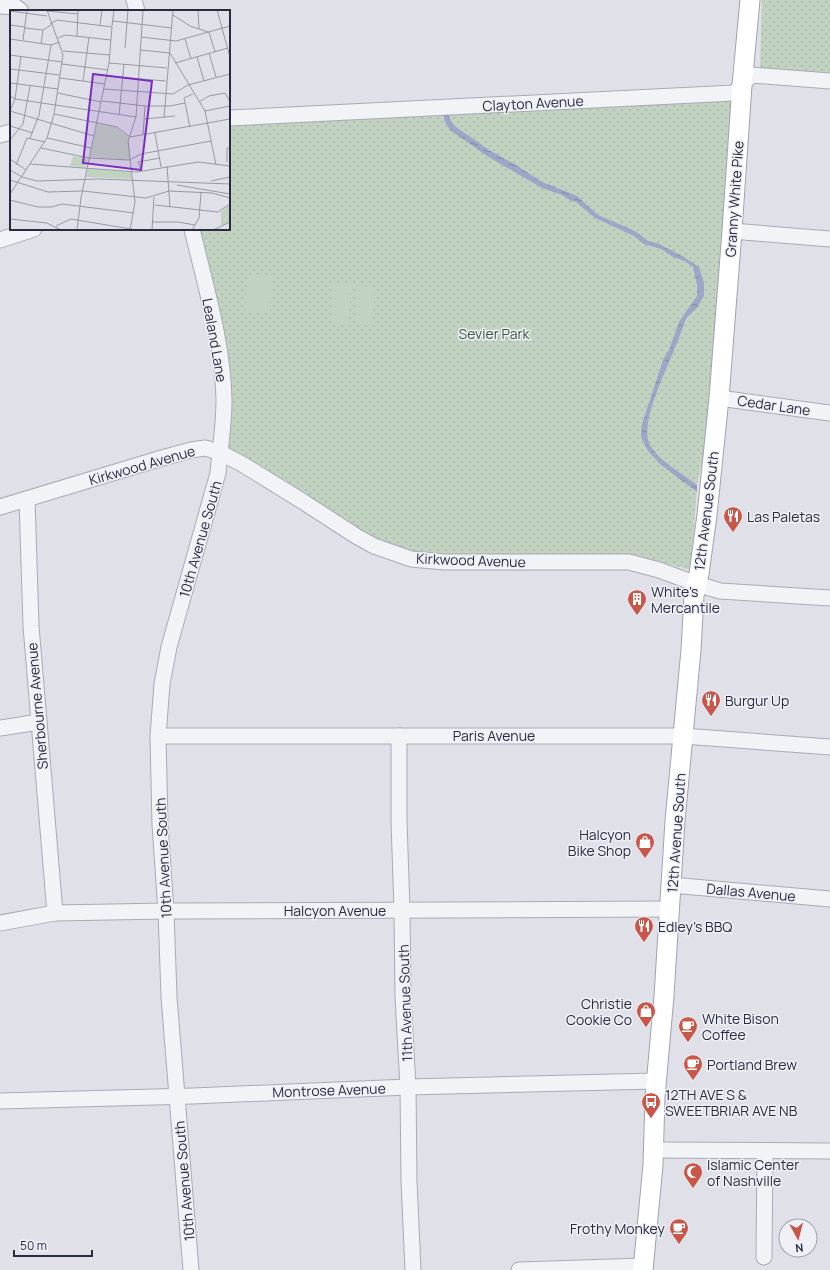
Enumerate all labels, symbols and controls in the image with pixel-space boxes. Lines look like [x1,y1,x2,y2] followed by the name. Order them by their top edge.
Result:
[10,10,230,230] inset map
[482,91,584,115] street label: Clayton Avenue
[720,140,748,258] street label: Granny White Pike
[198,297,232,383] street label: Lealand Lane
[459,324,530,343] park label: Sevier Park
[736,390,812,420] street label: Cedar Lane
[87,441,197,489] street label: Kirkwood Avenue
[689,450,723,572] street label: 12th Avenue South
[174,478,226,600] street label: 10th Avenue South
[722,505,744,533] restaurant icon: Las Paletas
[747,507,820,526] place label: Las Paletas
[416,549,526,571] street label: Kirkwood Avenue
[651,582,720,617] place label: White's Mercantile
[626,588,648,616] building icon: White's Mercantile
[22,642,52,770] street label: Sherbourne Avenue
[700,689,722,717] restaurant icon: Burgur Up
[725,691,789,710] place label: Burgur Up
[453,726,535,745] street label: Paris Avenue
[662,772,690,894] street label: 12th Avenue South
[150,797,176,919] street label: 10th Avenue South
[568,825,631,860] place label: Halcyon Bike Shop
[634,831,656,859] shop icon: Halcyon Bike Shop
[706,879,796,905] street label: Dallas Avenue
[284,901,386,920] street label: Halcyon Avenue
[633,915,655,943] restaurant icon: Edley's BBQ
[658,917,732,936] place label: Edley's BBQ
[393,944,417,1062] street label: 11th Avenue South
[566,994,632,1029] place label: Christie Cookie Co
[635,1000,657,1028] shop icon: Christie Cookie Co
[702,1009,779,1044] place label: White Bison Coffee
[677,1015,699,1043] cafe icon: White Bison Coffee
[682,1053,704,1081] cafe icon: Portland Brew
[707,1055,797,1074] place label: Portland Brew
[272,1079,386,1101] street label: Montrose Avenue
[665,1085,798,1120] place label: 12TH AVE S & SWEETBRIAR AVE NB
[640,1091,662,1119] bus stop icon: 12TH AVE S & SWEETBRIAR AVE NB
[169,1120,199,1242] street label: 10th Avenue South
[707,1155,799,1190] place label: Islamic Center of Nashville
[682,1161,704,1189] mosque icon: Islamic Center of Nashville
[668,1217,690,1245] cafe icon: Frothy Monkey
[778,1218,818,1258] north arrow
[570,1219,666,1238] place label: Frothy Monkey
[14,1232,92,1258] scale bar
[20,1237,47,1254] text: 50 m
[794,1240,804,1256] text: N

